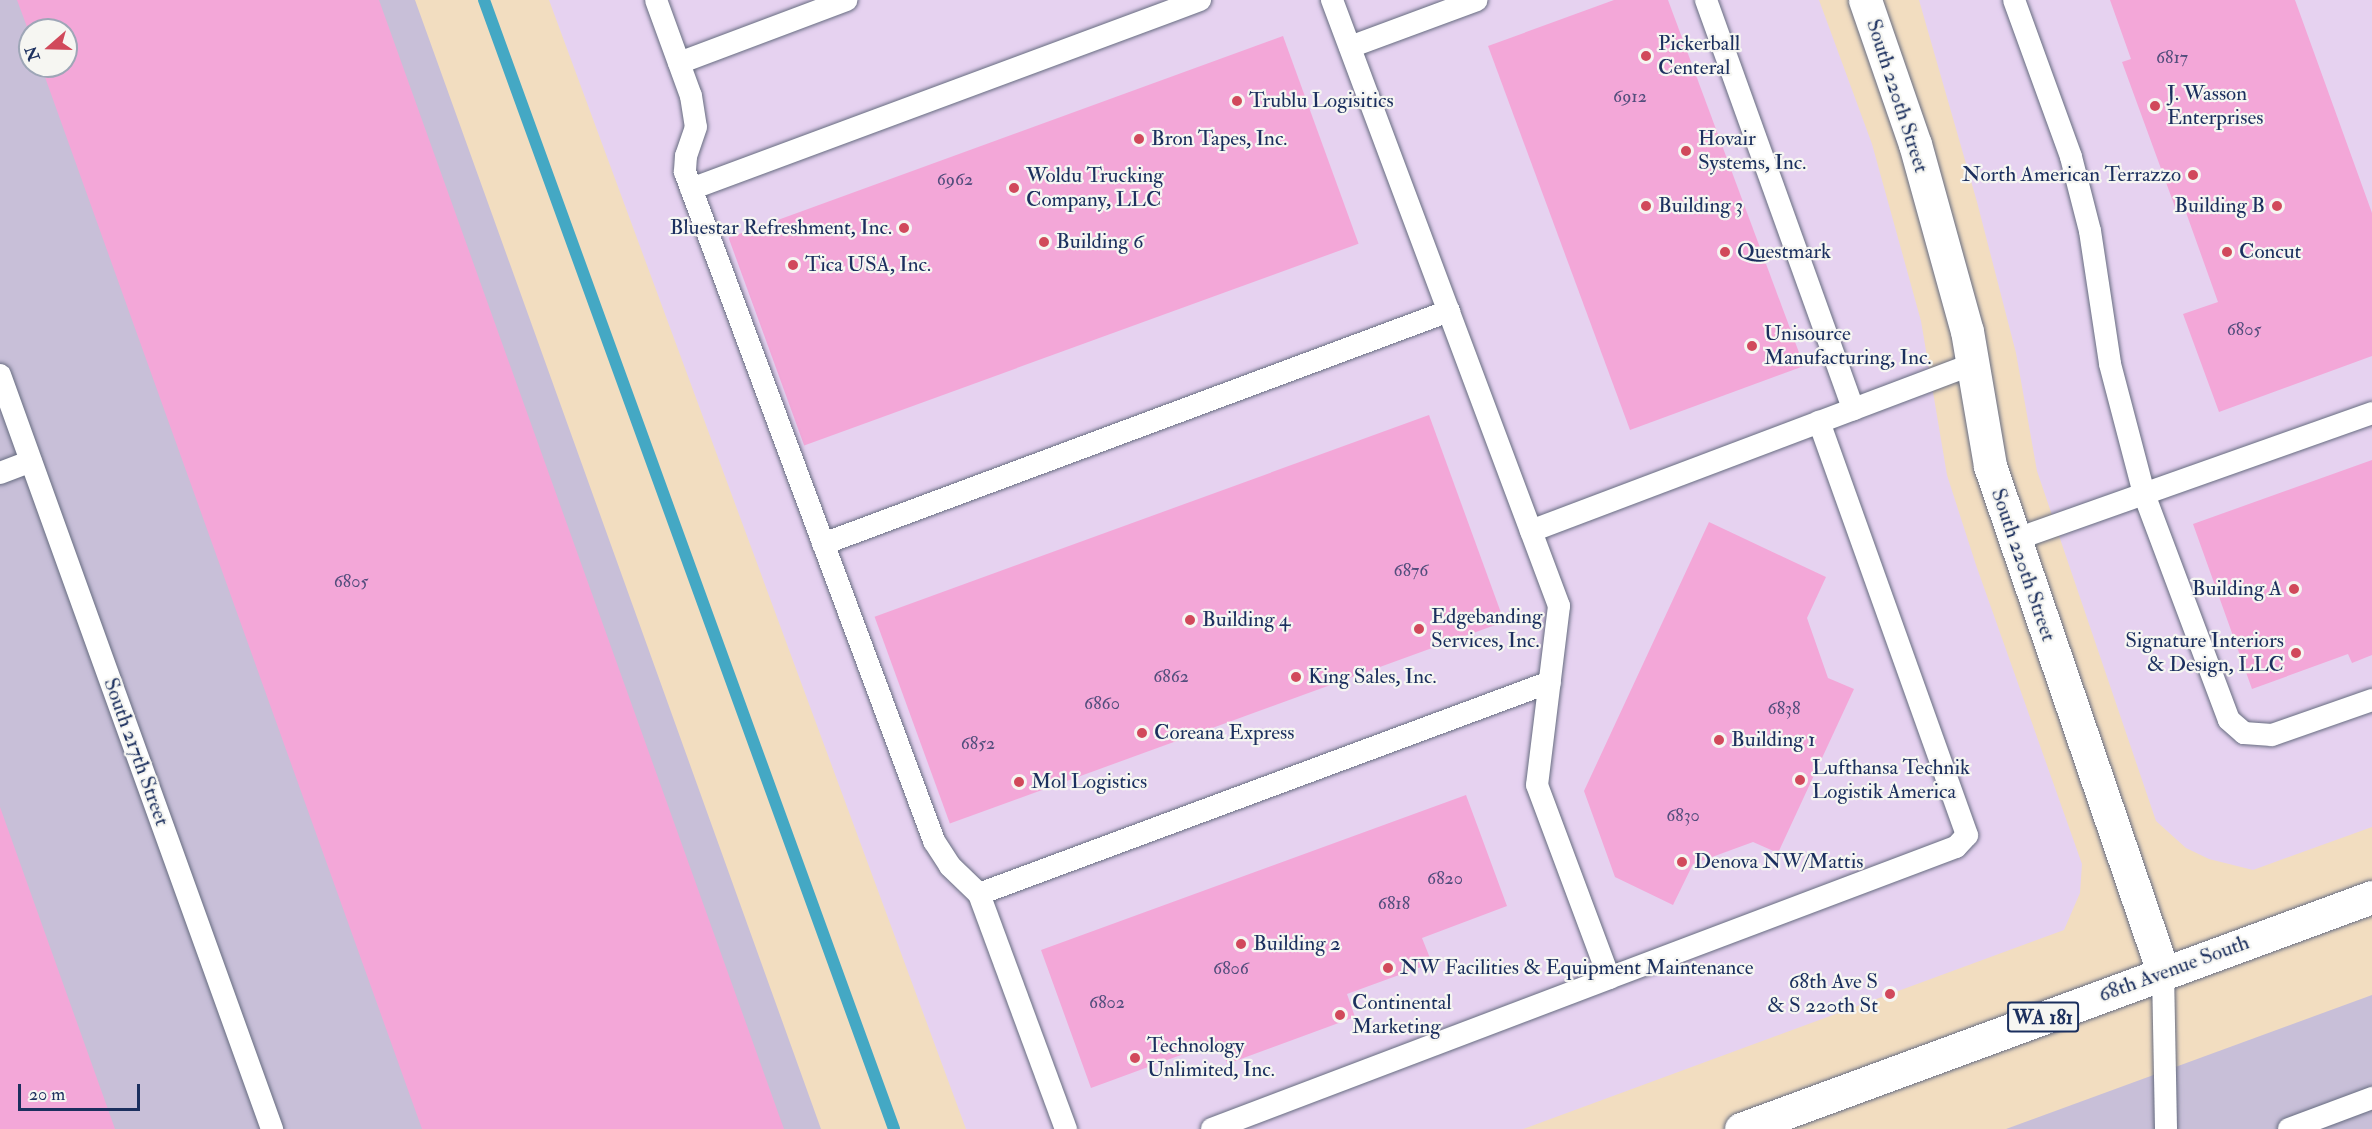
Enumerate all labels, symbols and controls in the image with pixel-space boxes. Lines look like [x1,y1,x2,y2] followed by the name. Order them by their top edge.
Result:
[1860,16,1934,176] street label: South 220th Street
[18,18,78,78] north arrow
[1658,31,1740,81] place label: Pickerball Centeral
[21,43,45,64] text: N
[2156,47,2188,69] house number: 6817
[1639,49,1653,63] marker: Pickerball Centeral
[2167,81,2263,131] place label: J. Wasson Enterprises
[1613,86,1647,108] house number: 6912
[1249,88,1394,114] place label: Trublu Logisitics
[1230,94,1244,108] marker: Trublu Logisitics
[2148,99,2162,113] marker: J. Wasson Enterprises
[1151,126,1287,152] place label: Bron Tapes, Inc.
[1698,126,1806,176] place label: Hovair Systems, Inc.
[1132,132,1146,146] marker: Bron Tapes, Inc.
[1679,144,1693,158] marker: Hovair Systems, Inc.
[1962,162,2181,188] place label: North American Terrazzo
[1026,163,1164,213] place label: Woldu Trucking Company, LLC
[2186,168,2200,182] marker: North American Terrazzo
[937,169,973,191] house number: 6962
[1007,181,1021,195] marker: Woldu Trucking Company, LLC
[1658,193,1743,219] place label: Building 3
[2174,193,2265,219] place label: Building B
[1639,199,1653,213] marker: Building 3
[2270,199,2284,213] marker: Building B
[670,215,892,241] place label: Bluestar Refreshment, Inc.
[897,221,911,235] marker: Bluestar Refreshment, Inc.
[1056,229,1144,255] place label: Building 6
[1037,235,1051,249] marker: Building 6
[1737,239,1831,265] place label: Questmark
[2239,239,2301,265] place label: Concut
[1718,245,1732,259] marker: Questmark
[2220,245,2234,259] marker: Concut
[805,252,931,278] place label: Tica USA, Inc.
[786,258,800,272] marker: Tica USA, Inc.
[2227,319,2261,341] house number: 6805
[1764,321,1932,371] place label: Unisource Manufacturing, Inc.
[1745,339,1759,353] marker: Unisource Manufacturing, Inc.
[1985,485,2061,645] street label: South 220th Street
[1394,560,1428,582] house number: 6876
[334,571,368,593] house number: 6805
[2192,576,2282,602] place label: Building A
[2287,582,2301,596] marker: Building A
[1431,604,1542,654] place label: Edgebanding Services, Inc.
[1202,607,1290,633] place label: Building 4
[1183,613,1197,627] marker: Building 4
[1412,622,1426,636] marker: Edgebanding Services, Inc.
[2125,628,2284,678] place label: Signature Interiors & Design, LLC
[2289,646,2303,660] marker: Signature Interiors & Design, LLC
[1308,664,1437,690] place label: King Sales, Inc.
[1153,666,1189,688] house number: 6862
[1289,670,1303,684] marker: King Sales, Inc.
[98,675,174,829] street label: South 217th Street
[1084,693,1120,715] house number: 6860
[1768,698,1800,720] house number: 6838
[1154,720,1294,746] place label: Coreana Express
[1135,726,1149,740] marker: Coreana Express
[1731,727,1816,753] place label: Building 1
[961,733,995,755] house number: 6852
[1712,733,1726,747] marker: Building 1
[1812,755,1970,805] place label: Lufthansa Technik Logistik America
[1031,769,1147,795] place label: Mol Logistics
[1793,773,1807,787] marker: Lufthansa Technik Logistik America
[1012,775,1026,789] marker: Mol Logistics
[1666,805,1700,827] house number: 6830
[1694,849,1863,875] place label: Denova NW/Mattis
[1675,855,1689,869] marker: Denova NW/Mattis
[1427,868,1463,890] house number: 6820
[1378,893,1410,915] house number: 6818
[2095,930,2253,1008] street label: 68th Avenue South
[1253,931,1341,957] place label: Building 2
[1234,937,1248,951] marker: Building 2
[1400,955,1754,981] place label: NW Facilities & Equipment Maintenance
[1213,958,1249,980] house number: 6806
[1381,961,1395,975] marker: NW Facilities & Equipment Maintenance
[1767,969,1878,1019] place label: 68th Ave S & S 220th St
[1883,987,1897,1001] marker: 68th Ave S & S 220th St
[1352,990,1452,1040] place label: Continental Marketing
[1089,992,1125,1014] house number: 6802
[2007,1000,2079,1034] road number: WA 181
[1333,1008,1347,1022] marker: Continental Marketing
[1147,1033,1275,1083] place label: Technology Unlimited, Inc.
[1128,1051,1142,1065] marker: Technology Unlimited, Inc.
[21,1072,142,1110] scale bar
[29,1083,65,1106] text: 20 m

